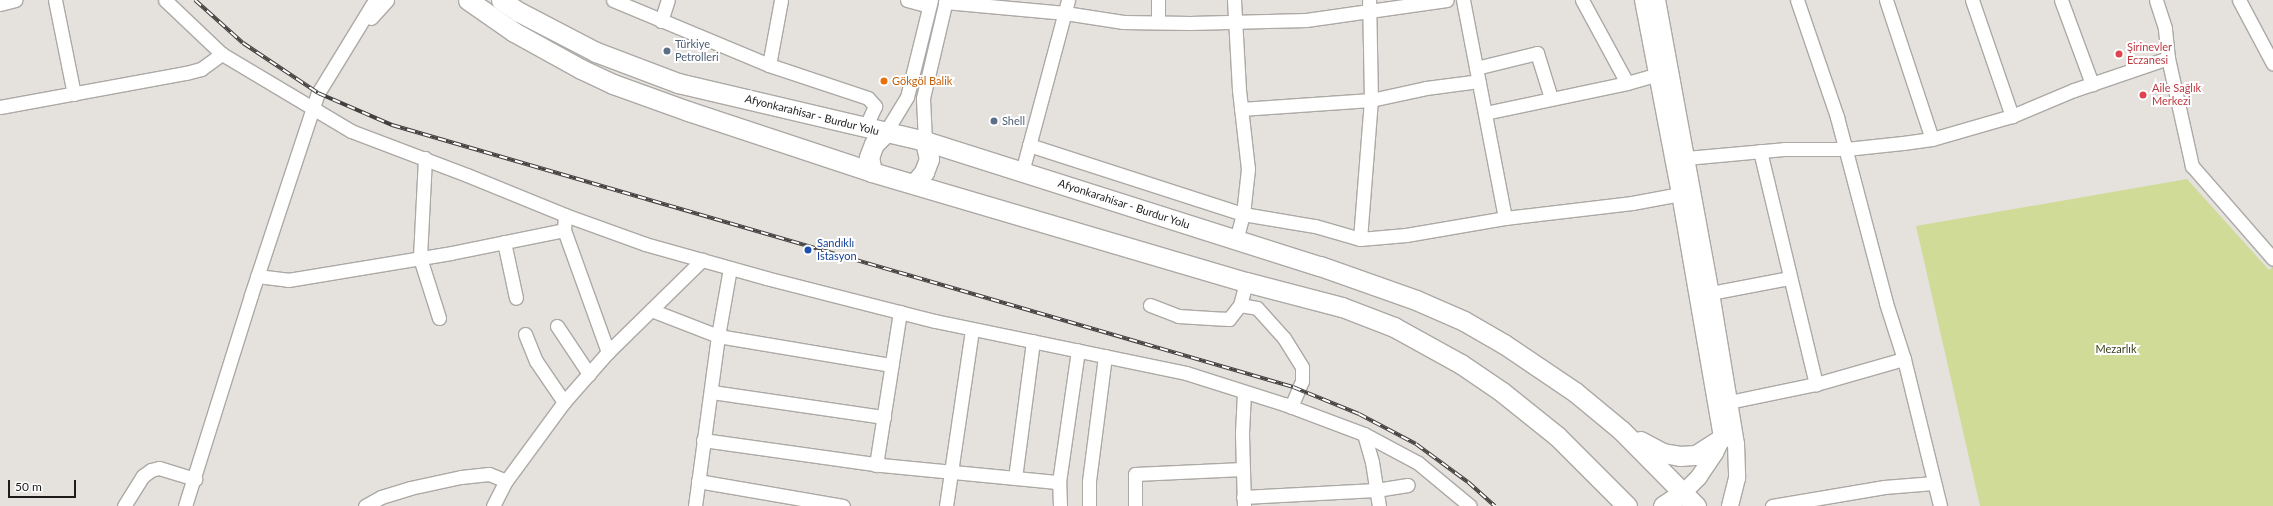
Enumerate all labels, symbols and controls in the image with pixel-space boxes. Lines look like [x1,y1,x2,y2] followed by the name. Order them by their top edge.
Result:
[675,38,719,64] place label: Türkiye Petrolleri
[2127,41,2172,67] place label: Şirinevler Eczanesi
[662,46,672,56] marker: Türkiye Petrolleri
[2114,49,2124,59] marker: Şirinevler Eczanesi
[892,74,952,88] place label: Gökgöl Balik
[879,76,889,86] marker: Gökgöl Balik
[2152,82,2201,108] place label: Aile Sağlık Merkezi
[2137,89,2149,101] marker: Aile Sağlık Merkezi
[743,92,881,138] street label: Afyonkarahisar - Burdur Yolu
[1002,114,1025,128] place label: Shell
[989,116,999,126] marker: Shell
[1056,176,1192,232] street label: Afyonkarahisar - Burdur Yolu
[817,237,857,263] place label: Sandıklı Istasyon
[802,244,814,256] marker: Sandıklı Istasyon
[2095,342,2137,356] park label: Mezarlık
[10,472,78,498] scale bar
[15,479,42,494] text: 50 m

